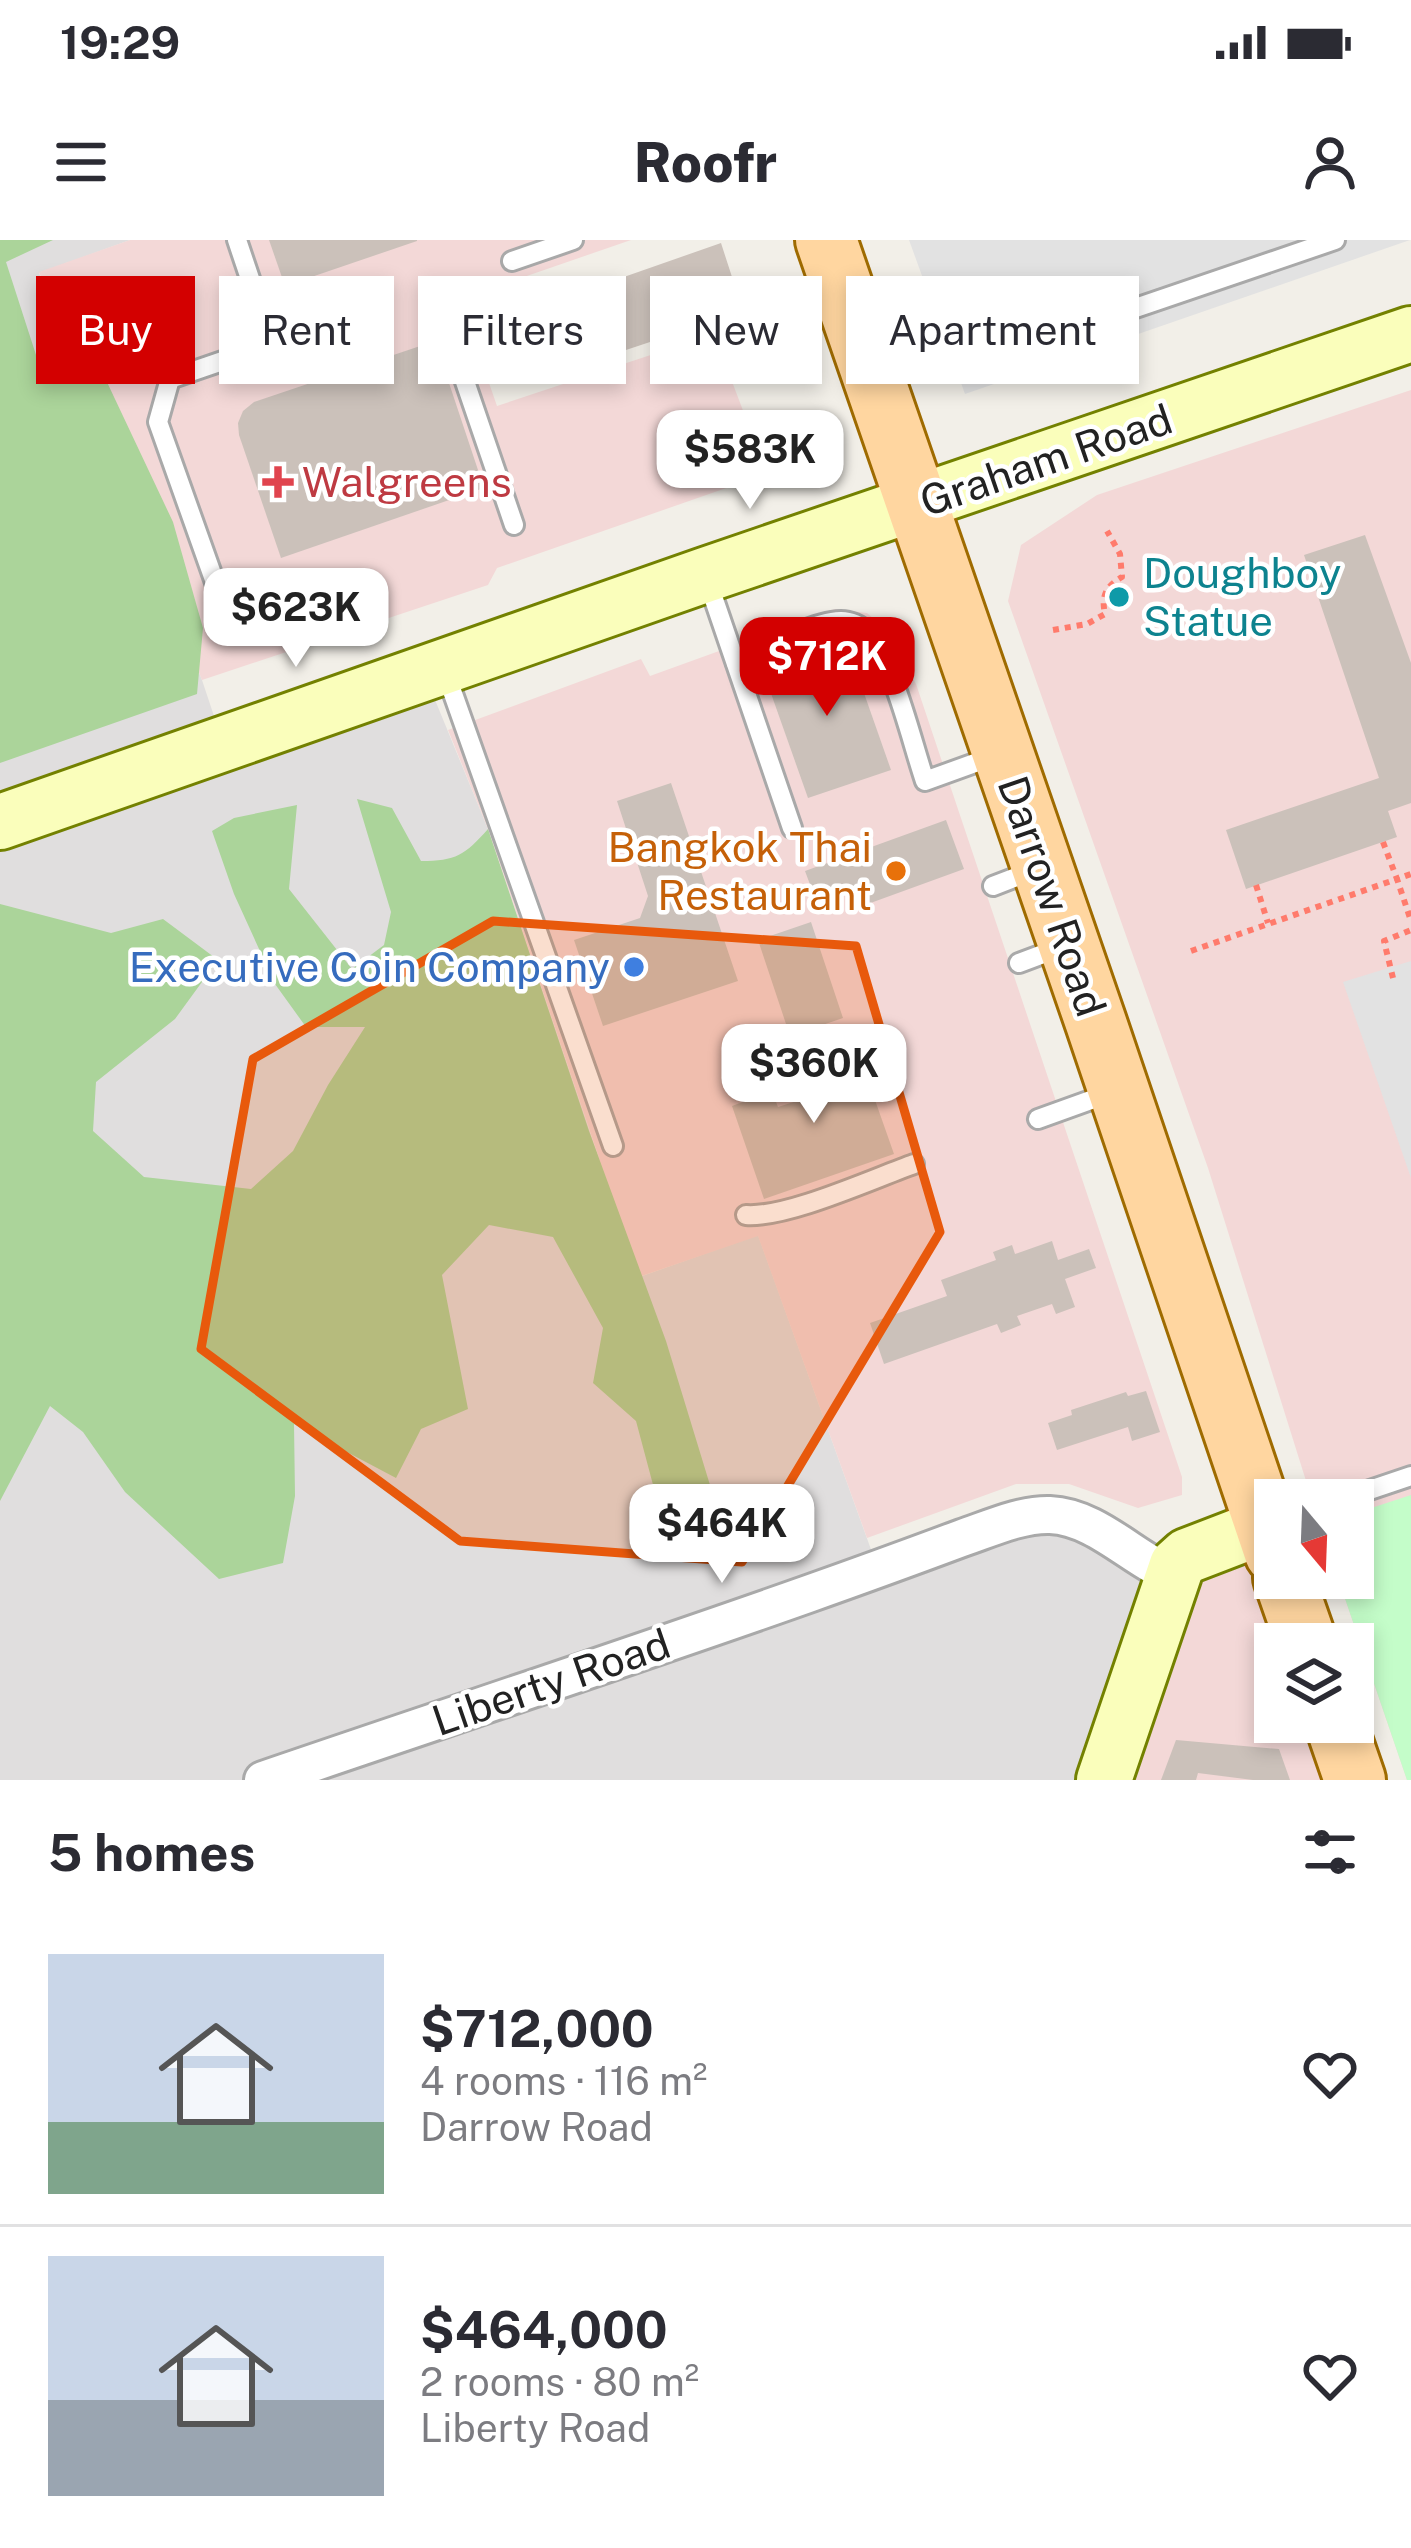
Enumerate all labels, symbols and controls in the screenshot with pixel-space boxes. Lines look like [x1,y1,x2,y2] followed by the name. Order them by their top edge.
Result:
[60,16,180,69] text: 19:29
[48,129,114,195] icon: menu
[1297,129,1363,195] icon: person
[634,131,777,194] text: Roofr
[36,276,195,384] chip: Buy
[219,276,394,384] chip: Rent
[418,276,626,384] chip: Filters
[650,276,822,384] chip: New
[846,276,1139,384] chip: Apartment
[914,394,1178,526] street label: Graham Road
[666,410,834,512] pin: $583K
[684,426,816,472] text: $583K
[302,457,512,506] place label: Walgreens
[265,469,291,495] marker: Walgreens
[1143,548,1341,645] place label: Doughboy Statue
[212,568,380,670] pin: $623K
[231,584,361,630] text: $623K
[1106,584,1132,610] marker: Doughboy Statue
[743,617,911,719] pin: $712K
[767,633,887,679] text: $712K
[989,769,1116,1022] street label: Darrow Road
[607,822,872,919] place label: Bangkok Thai Restaurant
[883,858,909,884] marker: Bangkok Thai Restaurant
[129,942,610,991] place label: Executive Coin Company
[621,954,647,980] marker: Executive Coin Company
[730,1024,898,1126] pin: $360K
[748,1040,880,1086] text: $360K
[1254,1479,1374,1599] north arrow
[1254,1479,1374,1743] map controls
[638,1484,806,1586] pin: $464K
[656,1500,788,1546] text: $464K
[426,1618,676,1745] street label: Liberty Road
[1254,1623,1374,1743] button: layers
[1297,1819,1363,1885] icon: filters
[48,1823,255,1882] text: 5 homes
[420,1999,654,2058] text: $712,000
[144,2002,288,2146] icon: home
[1297,2041,1363,2107] icon: heart
[420,2058,707,2104] text: 4 rooms · 116 m²
[420,2104,653,2150] text: Darrow Road
[420,2300,668,2359] text: $464,000
[144,2304,288,2448] icon: home
[1297,2343,1363,2409] icon: heart
[420,2359,699,2405] text: 2 rooms · 80 m²
[420,2405,650,2451] text: Liberty Road

